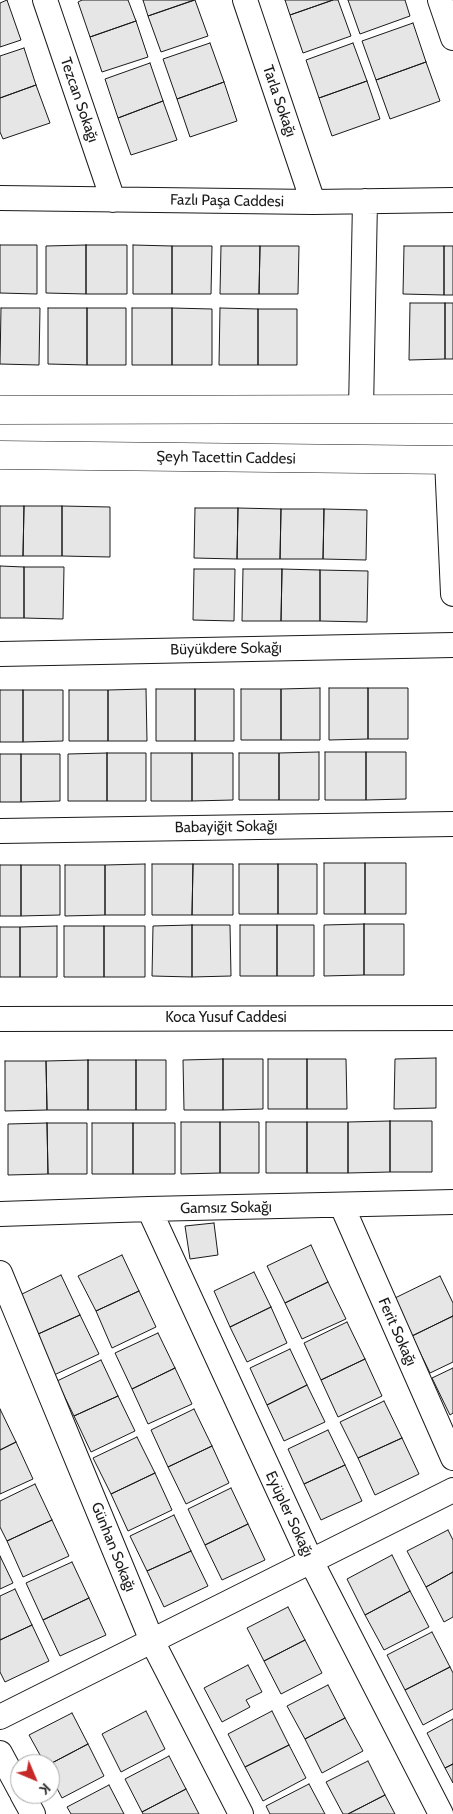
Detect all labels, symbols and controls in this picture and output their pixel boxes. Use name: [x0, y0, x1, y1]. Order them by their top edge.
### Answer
street label: Tezcan Sokağı: [56, 55, 102, 145]
street label: Tarla Sokağı: [258, 63, 300, 139]
street label: Fazlı Paşa Caddesi: [170, 191, 284, 211]
street label: Şeyh Tacettin Caddesi: [156, 448, 296, 468]
street label: Büyükdere Sokağı: [170, 639, 282, 659]
street label: Babayiğit Sokağı: [174, 817, 278, 837]
street label: Koca Yusuf Caddesi: [165, 1009, 287, 1027]
street label: Gamsız Sokağı: [180, 1198, 272, 1218]
street label: Ferit Sokağı: [374, 1295, 420, 1369]
street label: Eyüpler Sokağı: [261, 1468, 317, 1560]
street label: Günhan Sokağı: [87, 1500, 139, 1594]
north arrow: [10, 1754, 60, 1804]
text: K: [35, 1779, 54, 1798]

